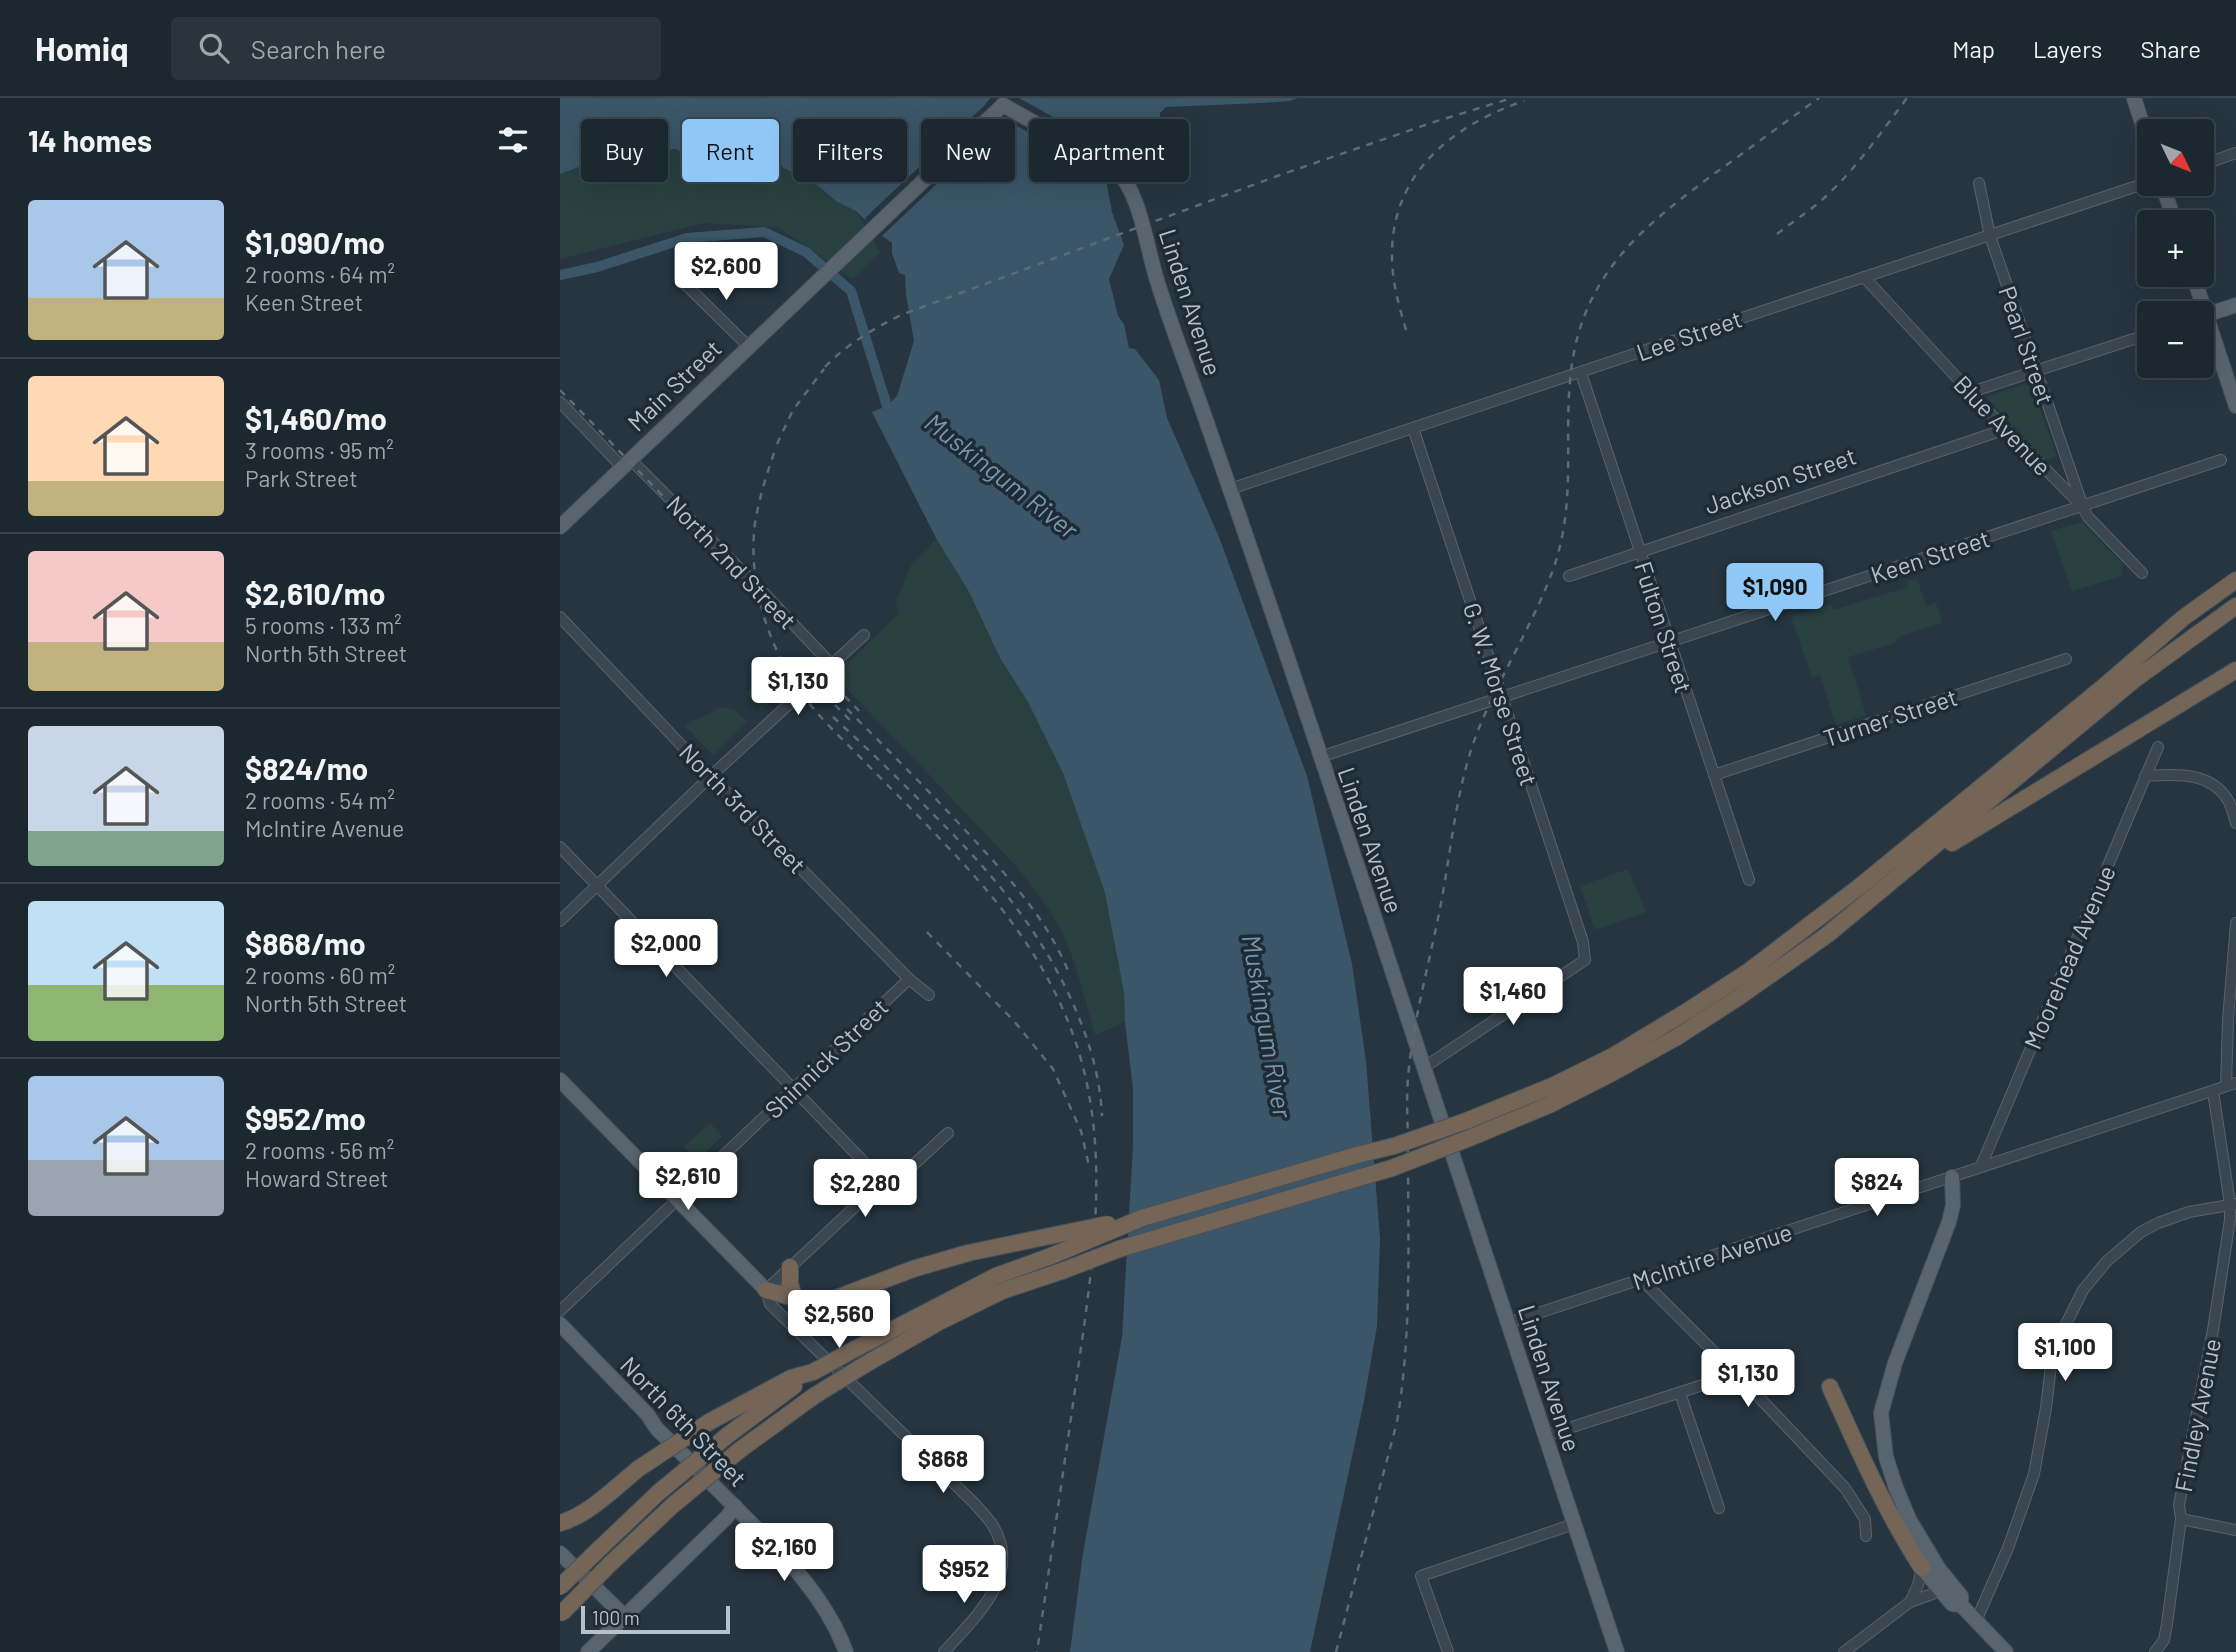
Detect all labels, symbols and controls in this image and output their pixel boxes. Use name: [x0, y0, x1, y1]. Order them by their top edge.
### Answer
search box: [171, 17, 661, 80]
text: Homiq: [35, 28, 129, 68]
icon: search: [195, 29, 233, 67]
text: Search here: [251, 33, 386, 64]
text: Map: [1952, 34, 1995, 63]
text: Layers: [2033, 34, 2102, 63]
text: Share: [2140, 34, 2201, 63]
chip: Buy: [581, 119, 668, 182]
chip: Rent: [682, 119, 779, 182]
chip: Filters: [793, 119, 907, 182]
chip: New: [921, 119, 1015, 182]
chip: Apartment: [1029, 119, 1189, 182]
north arrow: [2137, 119, 2214, 196]
map controls: [2137, 119, 2214, 378]
icon: filters: [494, 121, 532, 159]
text: 14 homes: [28, 122, 152, 158]
button: +: [2137, 210, 2214, 287]
text: $1,090/mo: [245, 224, 385, 260]
street label: Linden Avenue: [1154, 225, 1228, 379]
icon: home: [84, 228, 168, 312]
pin: $2,600: [669, 242, 783, 302]
text: $2,600: [691, 251, 761, 279]
text: 2 rooms · 64 m²: [245, 260, 395, 288]
street label: Pearl Street: [1993, 282, 2061, 408]
text: Keen Street: [245, 288, 363, 316]
button: −: [2137, 301, 2214, 378]
street label: Lee Street: [1632, 303, 1746, 367]
street label: Main Street: [621, 333, 727, 437]
street label: Blue Avenue: [1948, 369, 2058, 481]
text: $1,460/mo: [245, 400, 387, 436]
icon: home: [84, 404, 168, 488]
water label: Muskingum River: [919, 406, 1085, 545]
text: 3 rooms · 95 m²: [245, 436, 394, 464]
street label: Jackson Street: [1700, 441, 1860, 519]
text: Park Street: [245, 464, 358, 492]
street label: North 2nd Street: [661, 489, 803, 635]
street label: Keen Street: [1867, 523, 1993, 589]
street label: Fulton Street: [1629, 558, 1699, 696]
pin: $1,090: [1718, 564, 1832, 623]
text: $1,090: [1742, 572, 1808, 600]
text: $2,610/mo: [245, 575, 386, 611]
icon: home: [84, 579, 168, 663]
street label: G. W. Morse Street: [1458, 599, 1544, 789]
text: 5 rooms · 133 m²: [245, 611, 402, 639]
text: North 5th Street: [245, 639, 407, 667]
pin: $1,130: [741, 658, 855, 717]
text: $1,130: [767, 666, 829, 694]
street label: Turner Street: [1819, 682, 1961, 752]
street label: North 3rd Street: [674, 737, 812, 879]
text: $824/mo: [245, 750, 368, 786]
icon: home: [84, 754, 168, 838]
street label: Linden Avenue: [1332, 763, 1410, 917]
text: 2 rooms · 54 m²: [245, 786, 395, 814]
text: McIntire Avenue: [245, 814, 404, 842]
street label: Moorehead Avenue: [2017, 861, 2121, 1053]
pin: $2,000: [609, 920, 723, 979]
text: $868/mo: [245, 925, 366, 961]
text: $2,000: [631, 928, 701, 956]
icon: home: [84, 929, 168, 1013]
water label: Muskingum River: [1237, 932, 1300, 1121]
text: 2 rooms · 60 m²: [245, 961, 395, 989]
pin: $1,460: [1456, 968, 1570, 1027]
text: $1,460: [1480, 976, 1546, 1004]
text: North 5th Street: [245, 989, 407, 1017]
street label: Shinnick Street: [758, 992, 894, 1124]
text: $952/mo: [245, 1100, 366, 1136]
icon: home: [84, 1104, 168, 1188]
text: 2 rooms · 56 m²: [245, 1136, 394, 1164]
pin: $2,610: [631, 1152, 745, 1212]
pin: $824: [1836, 1158, 1918, 1218]
pin: $2,280: [808, 1160, 922, 1219]
text: $2,610: [655, 1161, 721, 1189]
text: Howard Street: [245, 1164, 388, 1192]
text: $824: [1851, 1167, 1903, 1195]
text: $2,280: [830, 1168, 900, 1196]
street label: McIntire Avenue: [1629, 1217, 1795, 1295]
pin: $2,560: [782, 1290, 896, 1350]
text: $2,560: [804, 1299, 874, 1327]
street label: Linden Avenue: [1513, 1301, 1587, 1455]
pin: $1,100: [2008, 1324, 2122, 1383]
text: $1,100: [2034, 1332, 2096, 1360]
street label: Findley Avenue: [2168, 1336, 2226, 1494]
street label: North 6th Street: [615, 1350, 753, 1492]
pin: $1,130: [1691, 1350, 1805, 1409]
text: $1,130: [1717, 1358, 1779, 1386]
pin: $868: [902, 1436, 984, 1495]
text: $868: [918, 1444, 968, 1472]
pin: $2,160: [727, 1524, 841, 1583]
text: $2,160: [751, 1532, 817, 1560]
pin: $952: [923, 1546, 1005, 1605]
text: $952: [939, 1554, 989, 1582]
scale bar: [581, 1603, 730, 1635]
text: 100 m: [592, 1606, 640, 1629]

